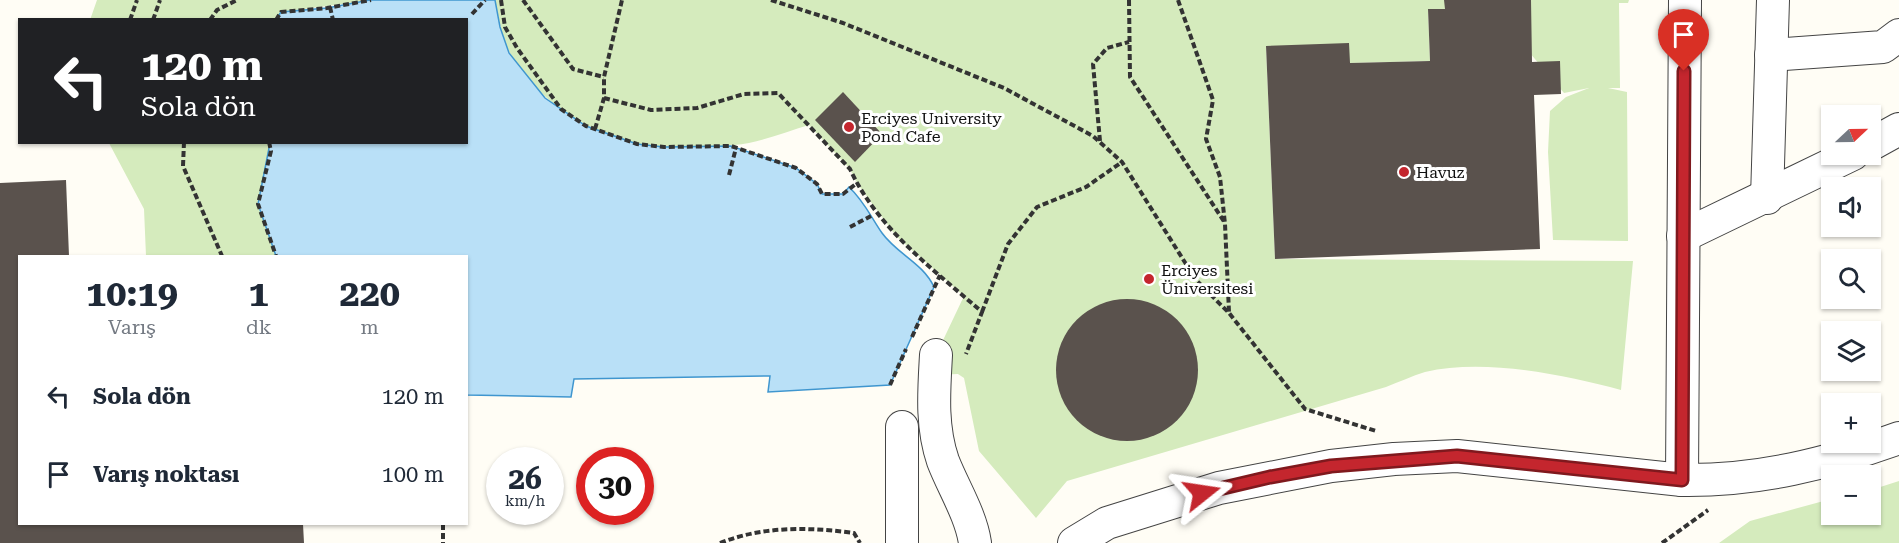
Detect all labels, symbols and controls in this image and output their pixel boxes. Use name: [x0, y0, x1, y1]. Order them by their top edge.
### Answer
pin: [1658, 9, 1709, 71]
icon: arrive: [1667, 18, 1700, 51]
text: 120 m: [141, 41, 263, 90]
icon: left: [42, 42, 120, 120]
text: Sola dön: [141, 91, 256, 123]
north arrow: [1821, 105, 1881, 165]
map controls: [1821, 105, 1881, 525]
place label: Erciyes University Pond Cafe: [861, 109, 1002, 146]
marker: Erciyes University Pond Cafe: [842, 120, 856, 134]
place label: Havuz: [1416, 163, 1465, 182]
marker: Havuz: [1397, 165, 1411, 179]
button: sound: [1821, 177, 1881, 237]
button: search: [1821, 249, 1881, 309]
place label: Erciyes Üniversitesi: [1161, 261, 1253, 298]
marker: Erciyes Üniversitesi: [1142, 272, 1156, 286]
text: 10:19: [86, 273, 178, 315]
text: 1: [249, 273, 269, 315]
text: 220: [339, 273, 400, 315]
text: Varış: [108, 315, 156, 339]
text: dk: [246, 315, 271, 339]
text: m: [361, 315, 379, 339]
button: layers: [1821, 321, 1881, 381]
icon: left: [42, 380, 75, 413]
text: Sola dön: [93, 384, 191, 409]
text: 120 m: [381, 384, 444, 409]
button: +: [1821, 393, 1881, 453]
speed limit sign: 30: [576, 447, 654, 525]
icon: arrive: [42, 458, 75, 491]
text: 26: [508, 461, 542, 496]
position arrow: [1170, 461, 1234, 525]
text: Varış noktası: [93, 462, 239, 487]
text: 100 m: [381, 462, 444, 487]
button: −: [1821, 465, 1881, 525]
text: km/h: [505, 492, 545, 510]

